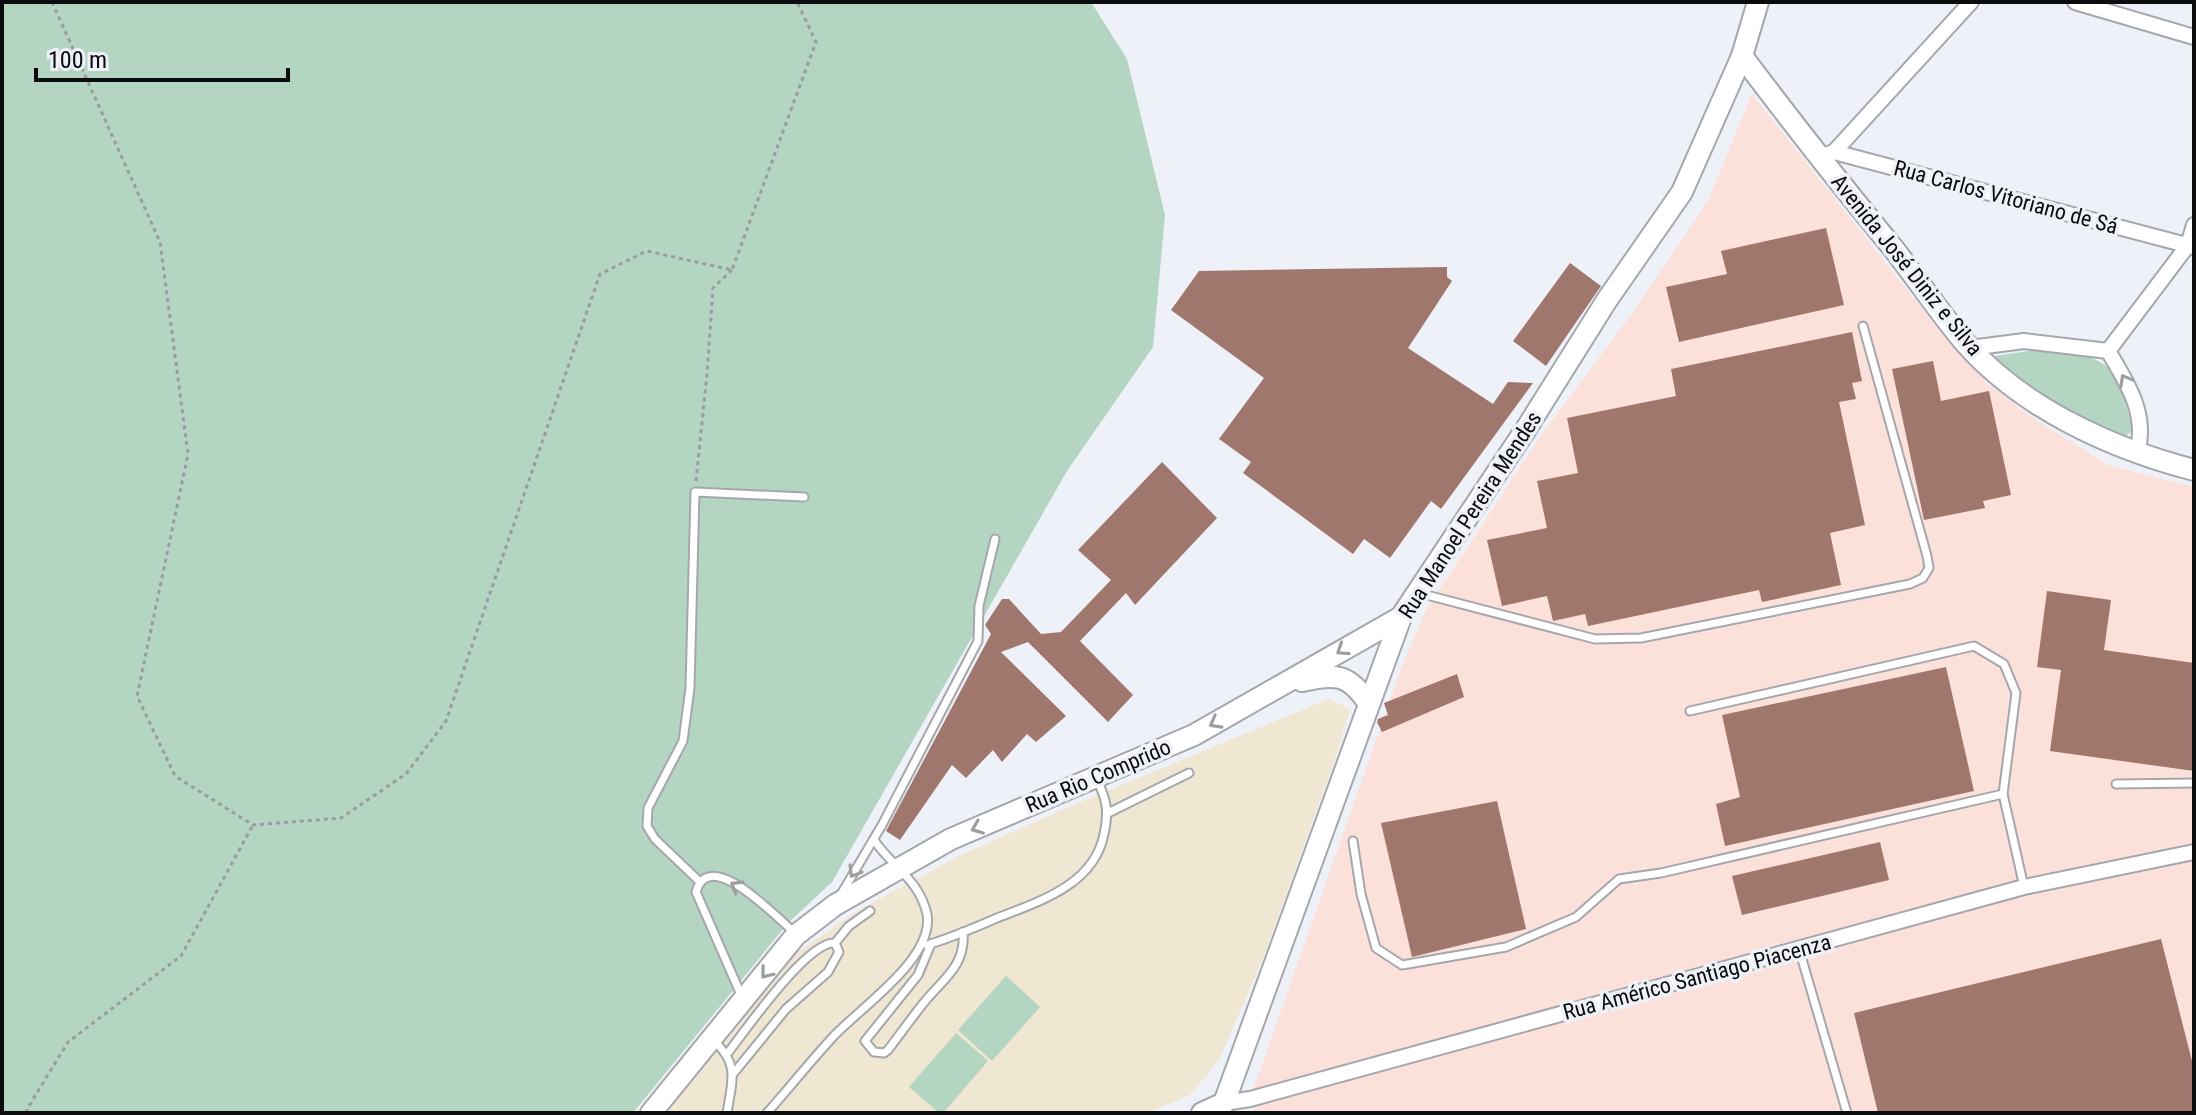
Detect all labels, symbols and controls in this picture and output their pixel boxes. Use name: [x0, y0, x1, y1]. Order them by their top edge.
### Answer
scale bar: [36, 32, 288, 82]
text: 100 m: [48, 46, 107, 74]
street label: Rua Carlos Vitoriano de Sá: [1891, 155, 2121, 239]
street label: Avenida José Diniz e Silva: [1826, 169, 1988, 361]
one-way arrow: [2119, 374, 2135, 389]
street label: Rua Manoel Pereira Mendes: [1394, 407, 1546, 623]
one-way arrow: [1336, 641, 1350, 656]
one-way arrow: [1209, 713, 1224, 729]
street label: Rua Rio Comprido: [1022, 734, 1174, 818]
one-way arrow: [971, 818, 985, 834]
one-way arrow: [849, 863, 864, 878]
one-way arrow: [730, 880, 745, 895]
street label: Rua Américo Santiago Piacenza: [1560, 929, 1834, 1025]
one-way arrow: [761, 964, 775, 979]

